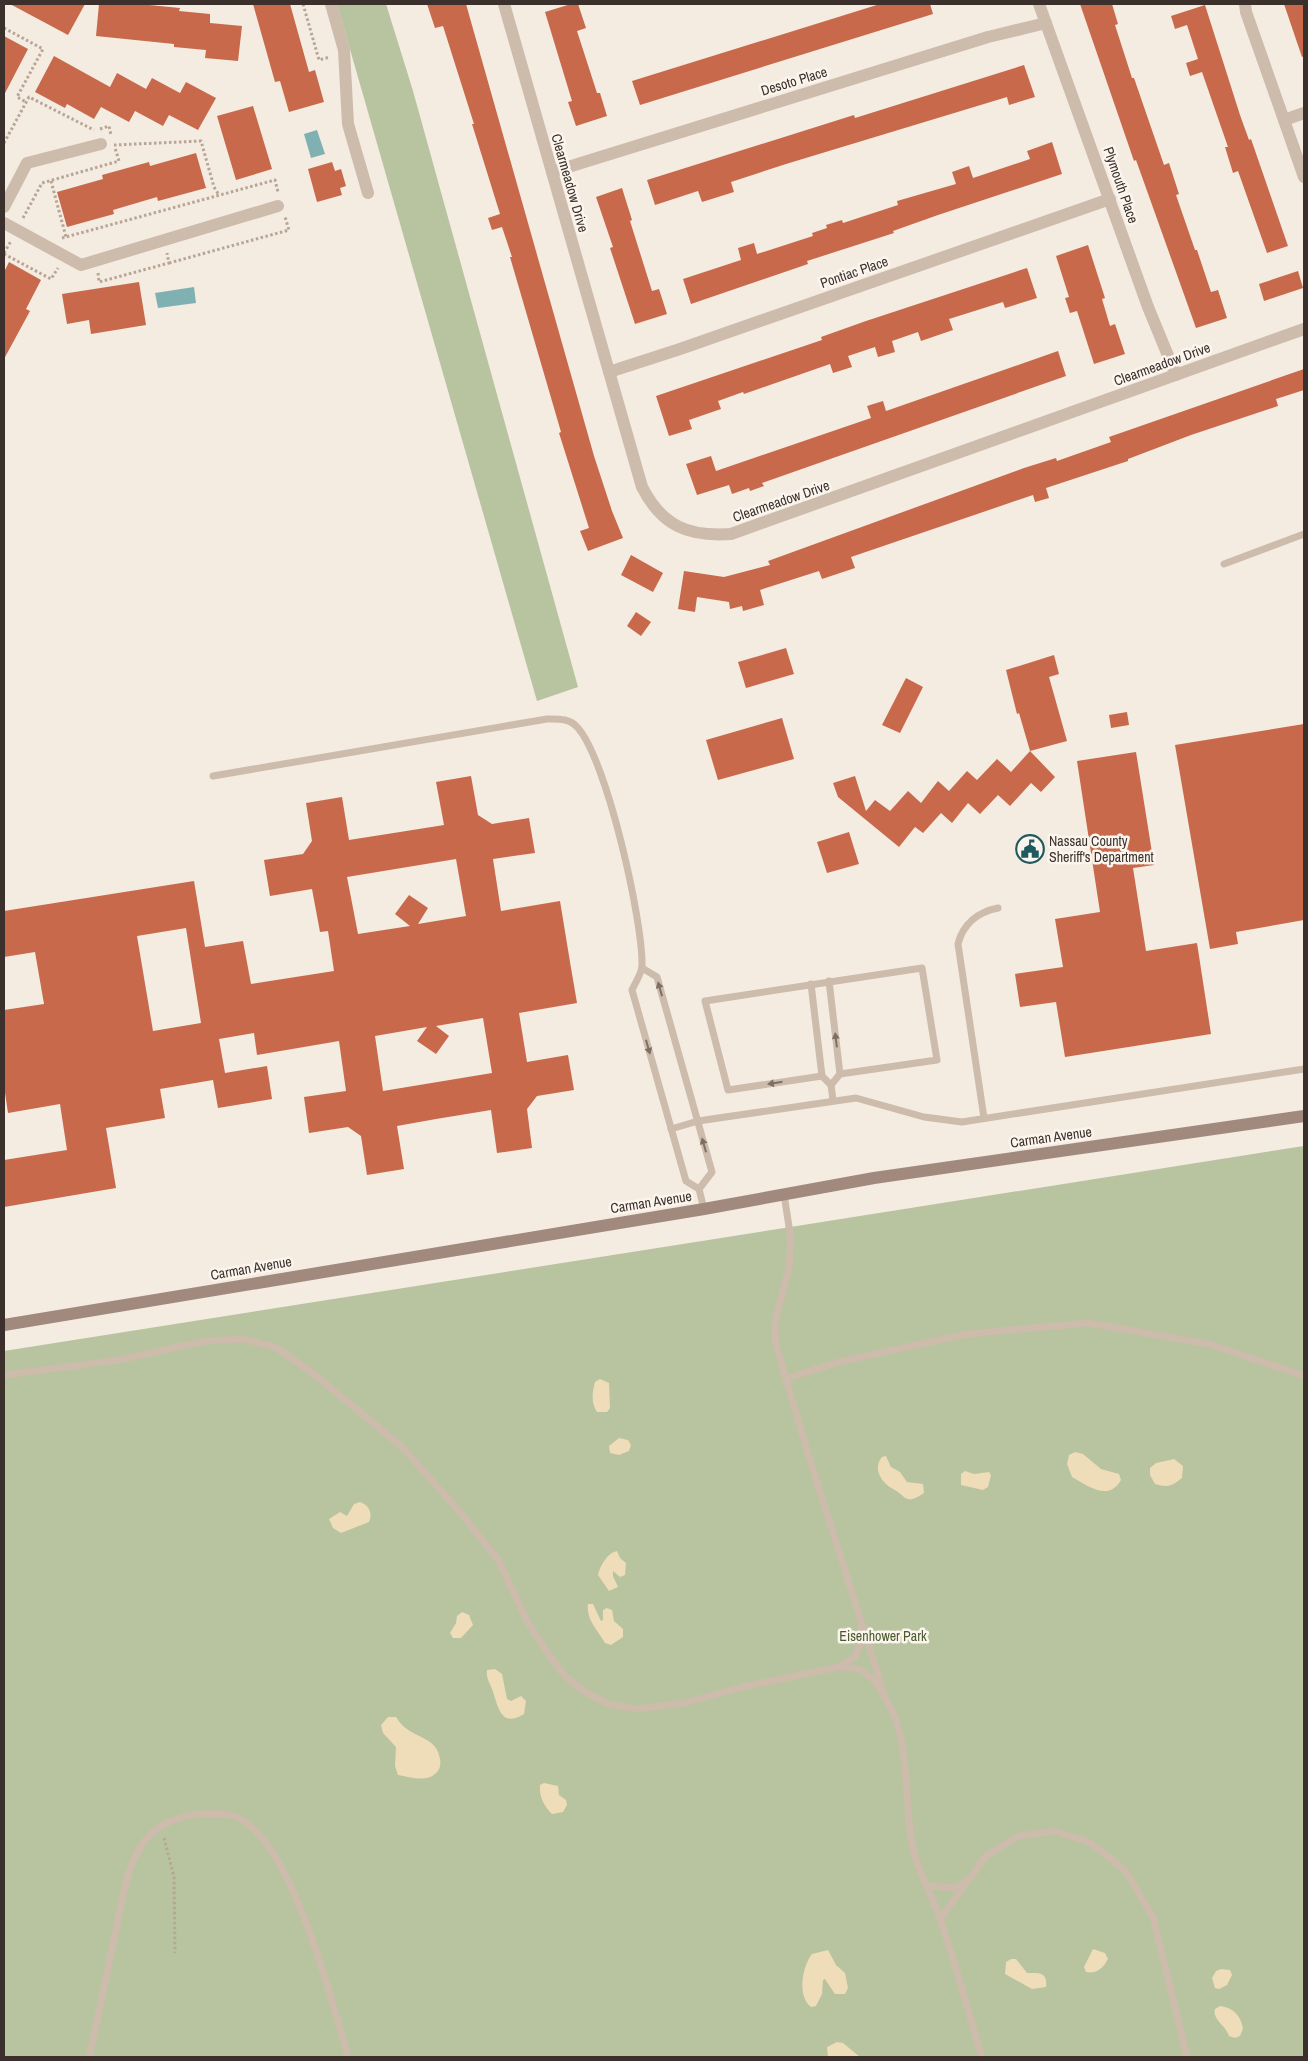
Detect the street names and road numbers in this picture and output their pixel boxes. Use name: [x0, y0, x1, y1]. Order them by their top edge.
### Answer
street label: Desoto Place: [759, 62, 829, 100]
street label: Clearmeadow Drive: [547, 132, 593, 234]
street label: Plymouth Place: [1100, 144, 1142, 226]
street label: Pontiac Place: [818, 252, 890, 292]
street label: Clearmeadow Drive: [1111, 338, 1213, 390]
street label: Clearmeadow Drive: [730, 476, 832, 526]
street label: Carman Avenue: [1009, 1122, 1093, 1152]
street label: Carman Avenue: [609, 1187, 693, 1217]
street label: Carman Avenue: [209, 1252, 293, 1284]

